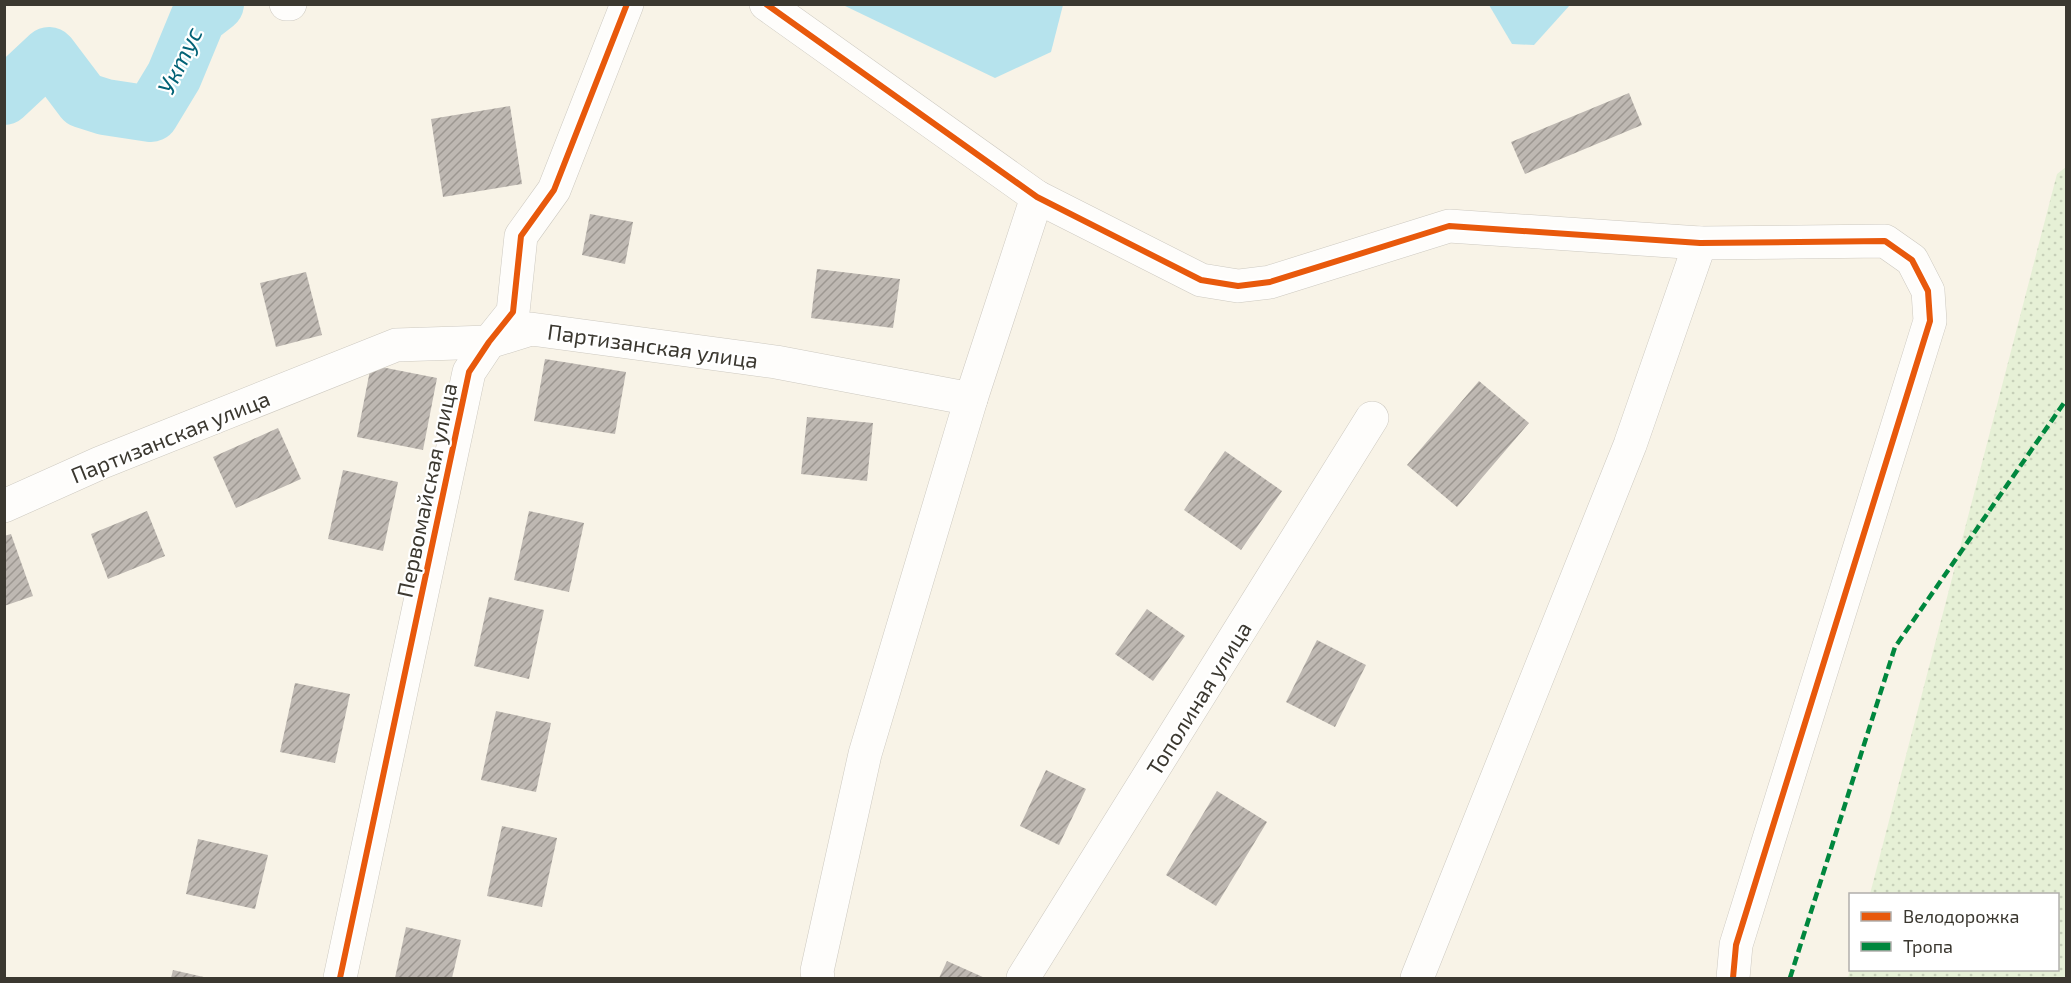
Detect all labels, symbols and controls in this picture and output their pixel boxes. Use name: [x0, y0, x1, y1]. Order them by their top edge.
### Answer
water label: Уктус: [150, 21, 208, 98]
street label: Партизанская улица: [546, 317, 760, 374]
street label: Первомайская улица: [391, 380, 462, 600]
street label: Партизанская улица: [67, 384, 274, 489]
street label: Тополиная улица: [1140, 616, 1257, 780]
legend: [1849, 893, 2059, 971]
text: Велодорожка: [1903, 905, 2019, 927]
text: Тропа: [1903, 935, 1953, 957]

